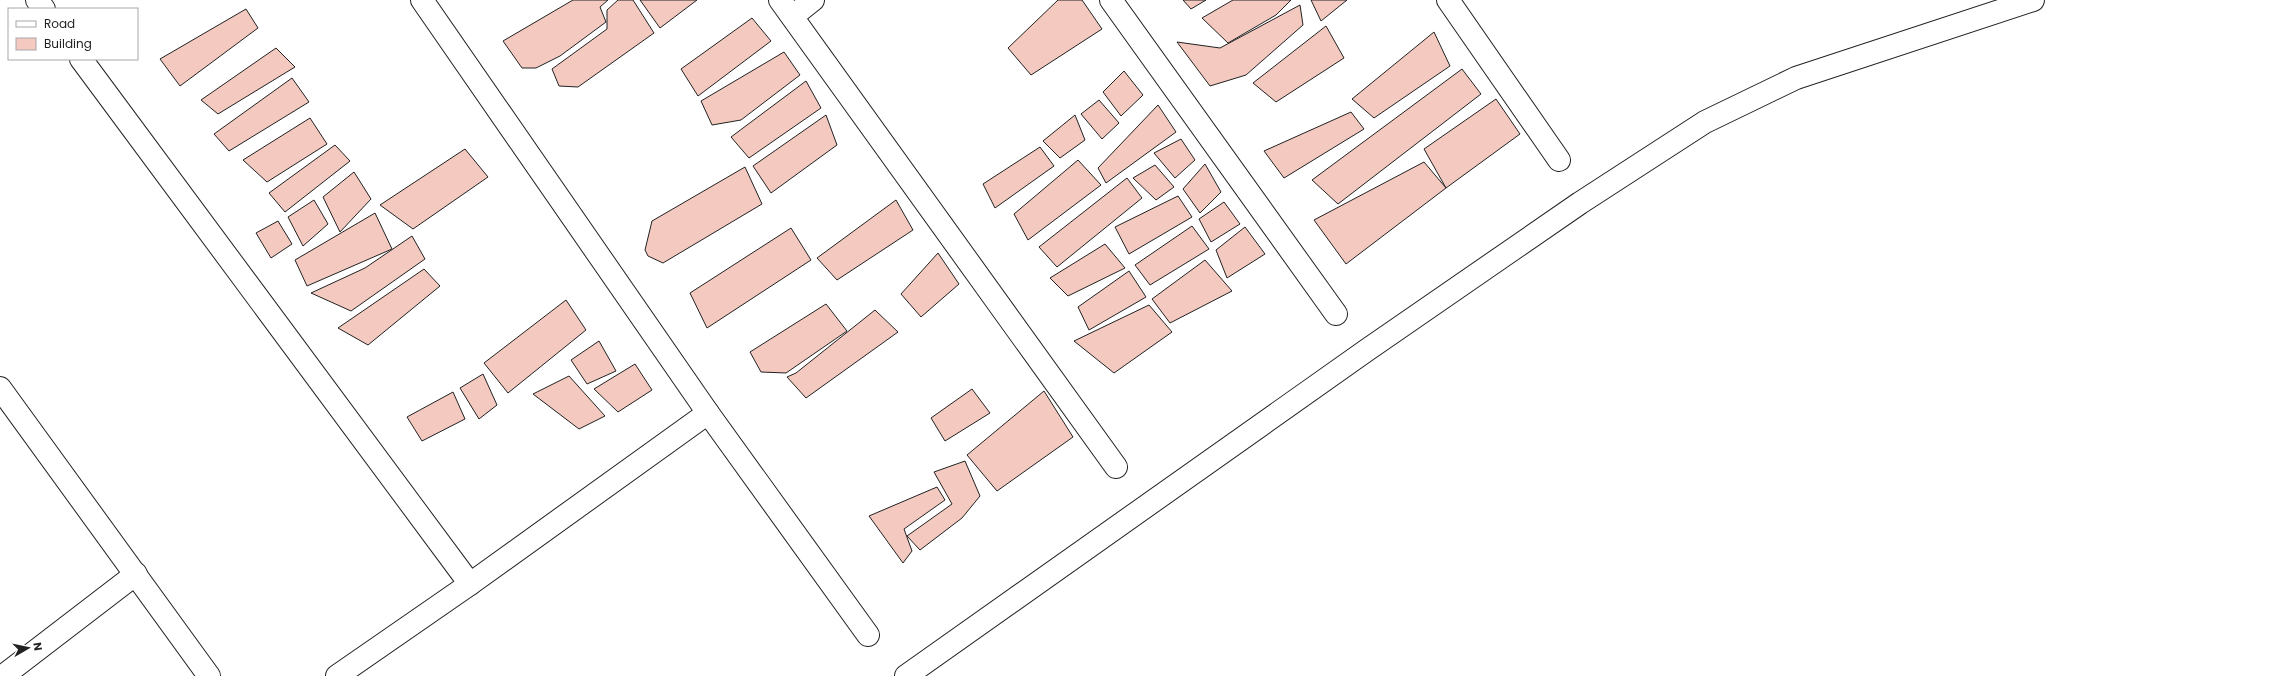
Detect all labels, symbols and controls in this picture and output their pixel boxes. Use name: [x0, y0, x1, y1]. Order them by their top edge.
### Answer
legend: [8, 8, 138, 60]
text: Road: [44, 15, 75, 32]
text: Building: [44, 35, 92, 52]
north arrow: [8, 628, 48, 668]
text: N: [29, 641, 46, 652]

